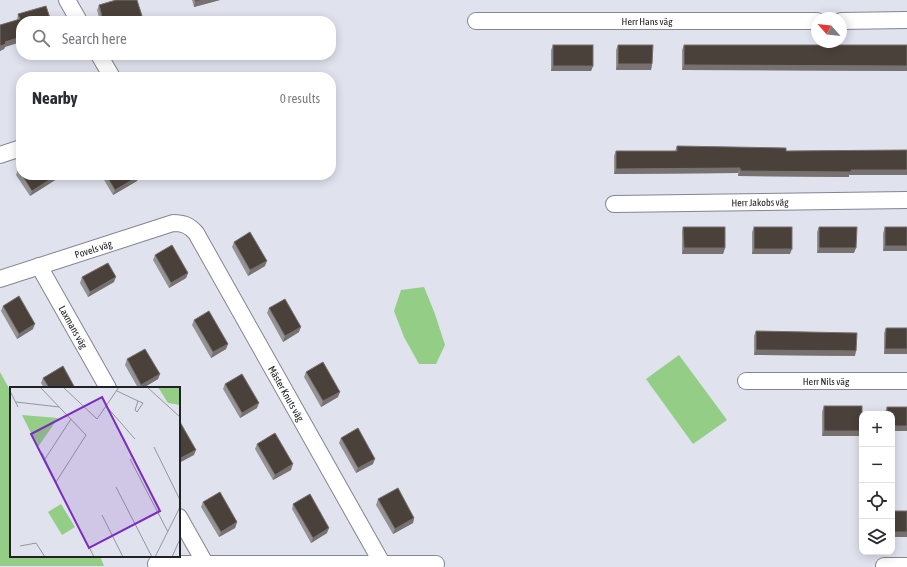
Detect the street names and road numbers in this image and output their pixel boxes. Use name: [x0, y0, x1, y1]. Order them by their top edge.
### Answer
street label: Herr Hans väg: [622, 16, 673, 27]
street label: Herr Jakobs väg: [731, 196, 789, 208]
street label: Povels väg: [73, 237, 114, 260]
street label: Laxmans väg: [57, 304, 90, 351]
street label: Mäster Knuts väg: [266, 364, 307, 424]
street label: Herr Nils väg: [803, 376, 850, 387]

